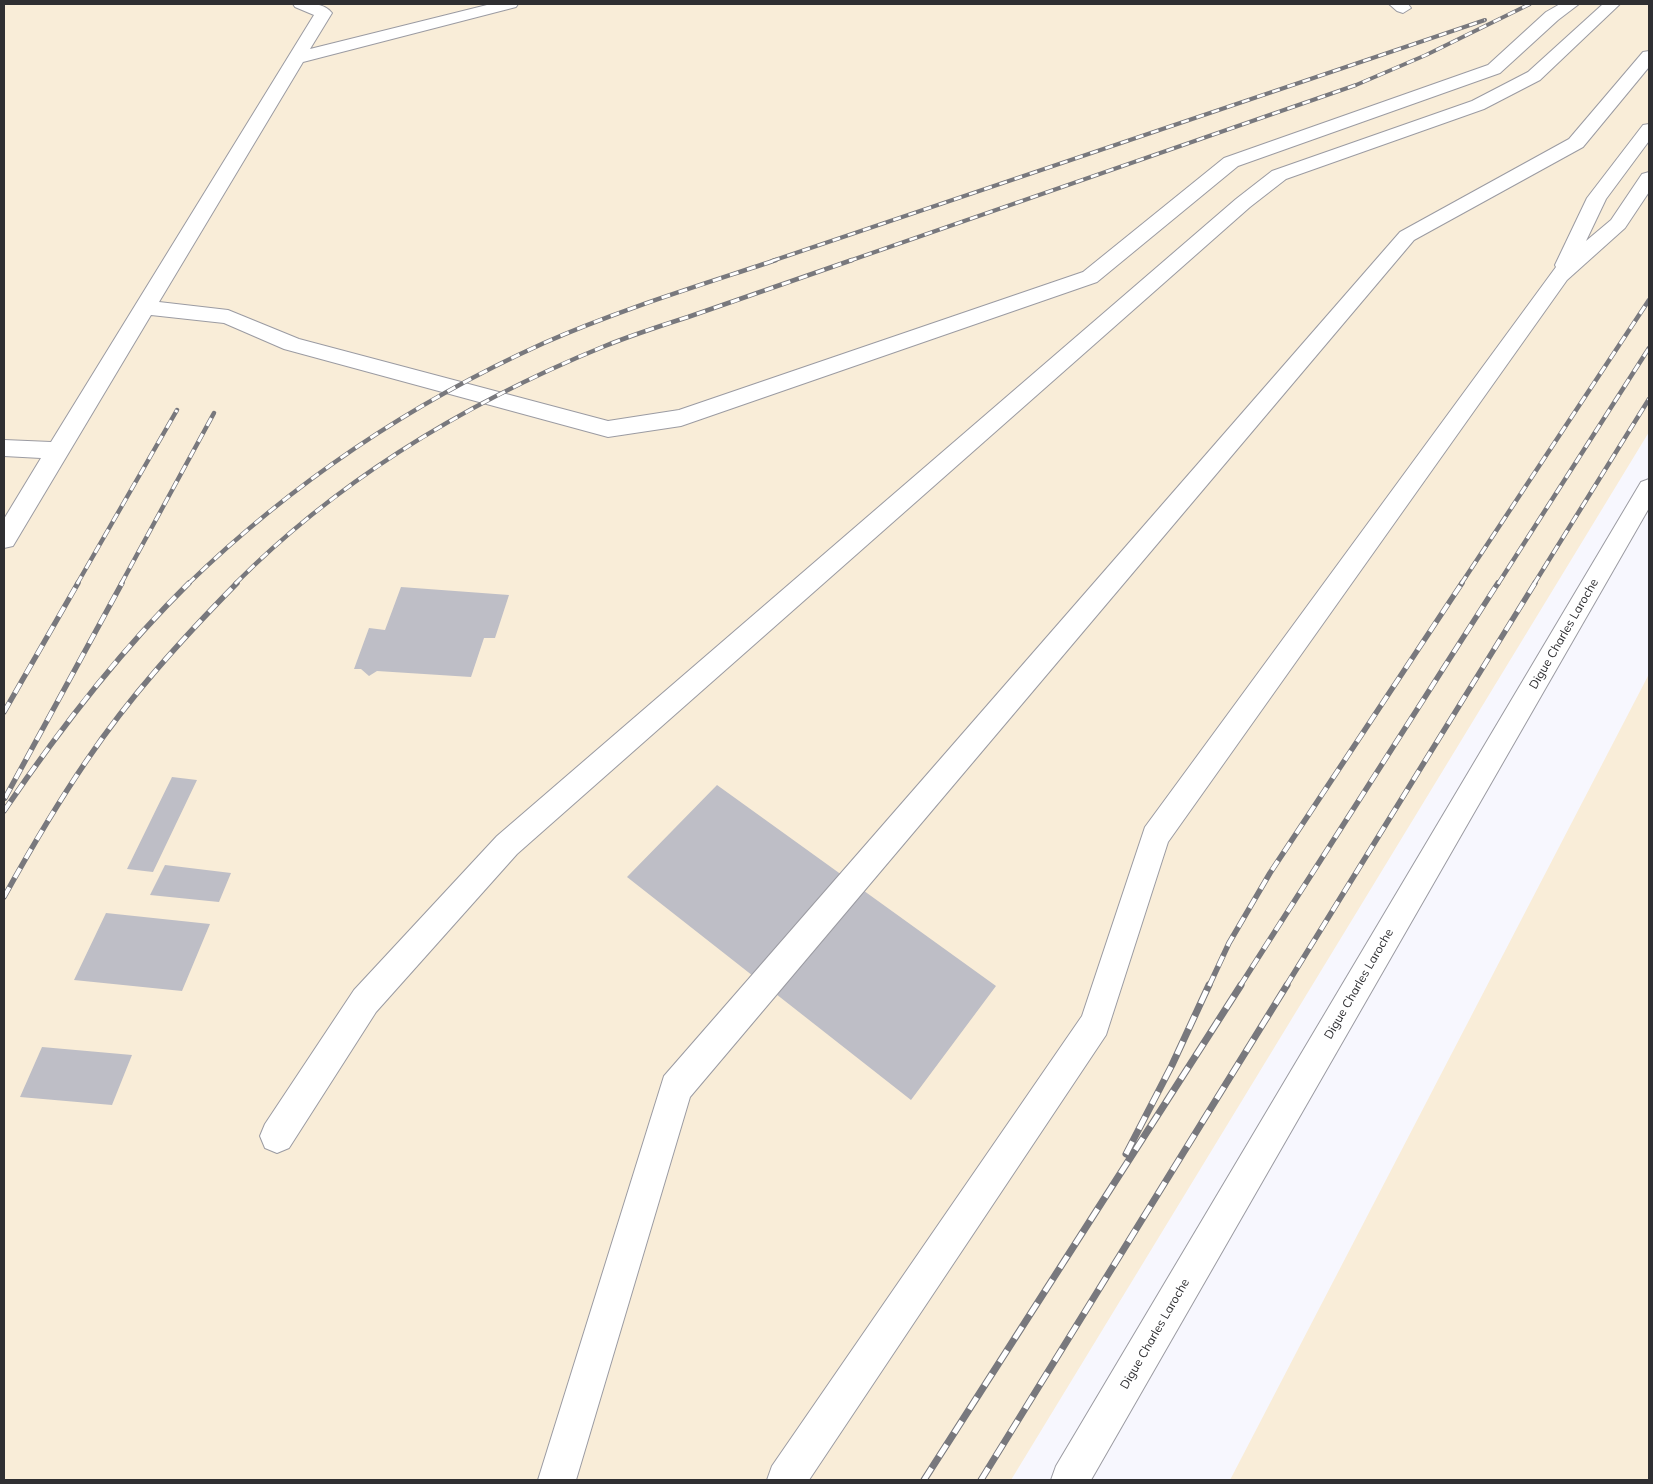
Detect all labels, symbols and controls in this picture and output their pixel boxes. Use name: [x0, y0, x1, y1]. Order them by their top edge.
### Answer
street label: Digue Charles Laroche: [1526, 576, 1602, 692]
street label: Digue Charles Laroche: [1321, 926, 1397, 1042]
street label: Digue Charles Laroche: [1117, 1276, 1193, 1392]

